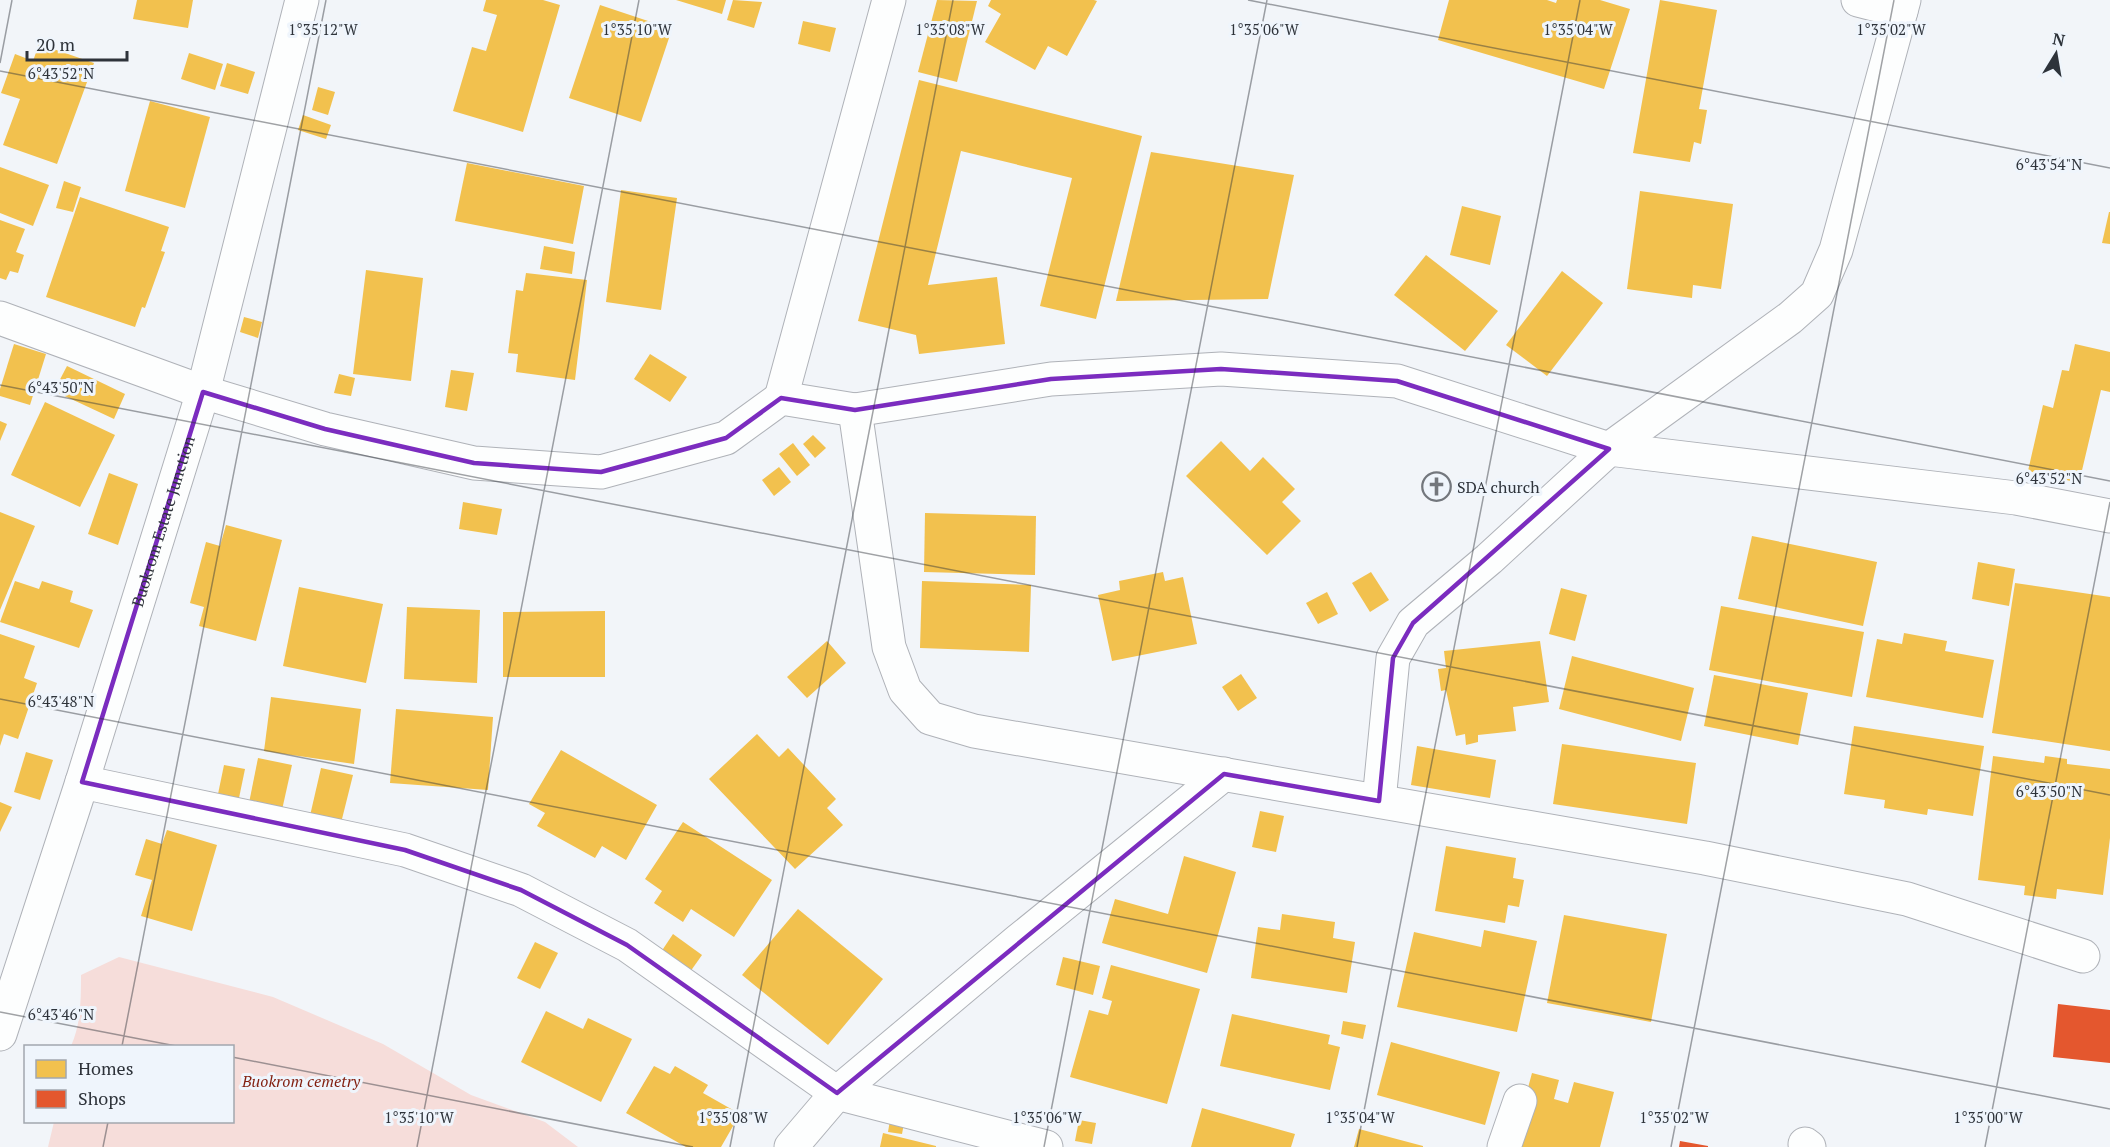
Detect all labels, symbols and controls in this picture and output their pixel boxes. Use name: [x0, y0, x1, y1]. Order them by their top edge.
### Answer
text: 1°35'12"W: [288, 19, 359, 39]
text: 1°35'10"W: [602, 19, 673, 39]
text: 1°35'08"W: [915, 19, 986, 39]
text: 1°35'06"W: [1229, 19, 1300, 39]
text: 1°35'04"W: [1543, 19, 1614, 39]
text: 1°35'02"W: [1856, 19, 1927, 39]
scale bar: [27, 24, 128, 62]
north arrow: [2026, 24, 2086, 84]
text: N: [2051, 27, 2067, 51]
text: 20 m: [36, 32, 76, 56]
text: 6°43'52"N: [28, 63, 94, 83]
text: 6°43'54"N: [2016, 154, 2082, 174]
text: 6°43'50"N: [28, 377, 94, 397]
street label: Buokrom Estate Junction: [126, 433, 200, 609]
text: 6°43'52"N: [2016, 468, 2082, 488]
church icon: SDA church: [1420, 471, 1452, 503]
place label: SDA church: [1457, 476, 1540, 498]
text: 6°43'48"N: [28, 691, 94, 711]
text: 6°43'50"N: [2016, 781, 2082, 801]
text: 6°43'46"N: [28, 1004, 94, 1024]
legend: [24, 1045, 234, 1123]
text: Homes: [78, 1056, 133, 1080]
park label: Buokrom cemetry: [241, 1070, 361, 1092]
text: Shops: [78, 1086, 126, 1110]
text: 1°35'10"W: [384, 1107, 455, 1127]
text: 1°35'08"W: [698, 1107, 769, 1127]
text: 1°35'06"W: [1012, 1107, 1083, 1127]
text: 1°35'04"W: [1325, 1107, 1396, 1127]
text: 1°35'02"W: [1639, 1107, 1710, 1127]
text: 1°35'00"W: [1953, 1107, 2024, 1127]

